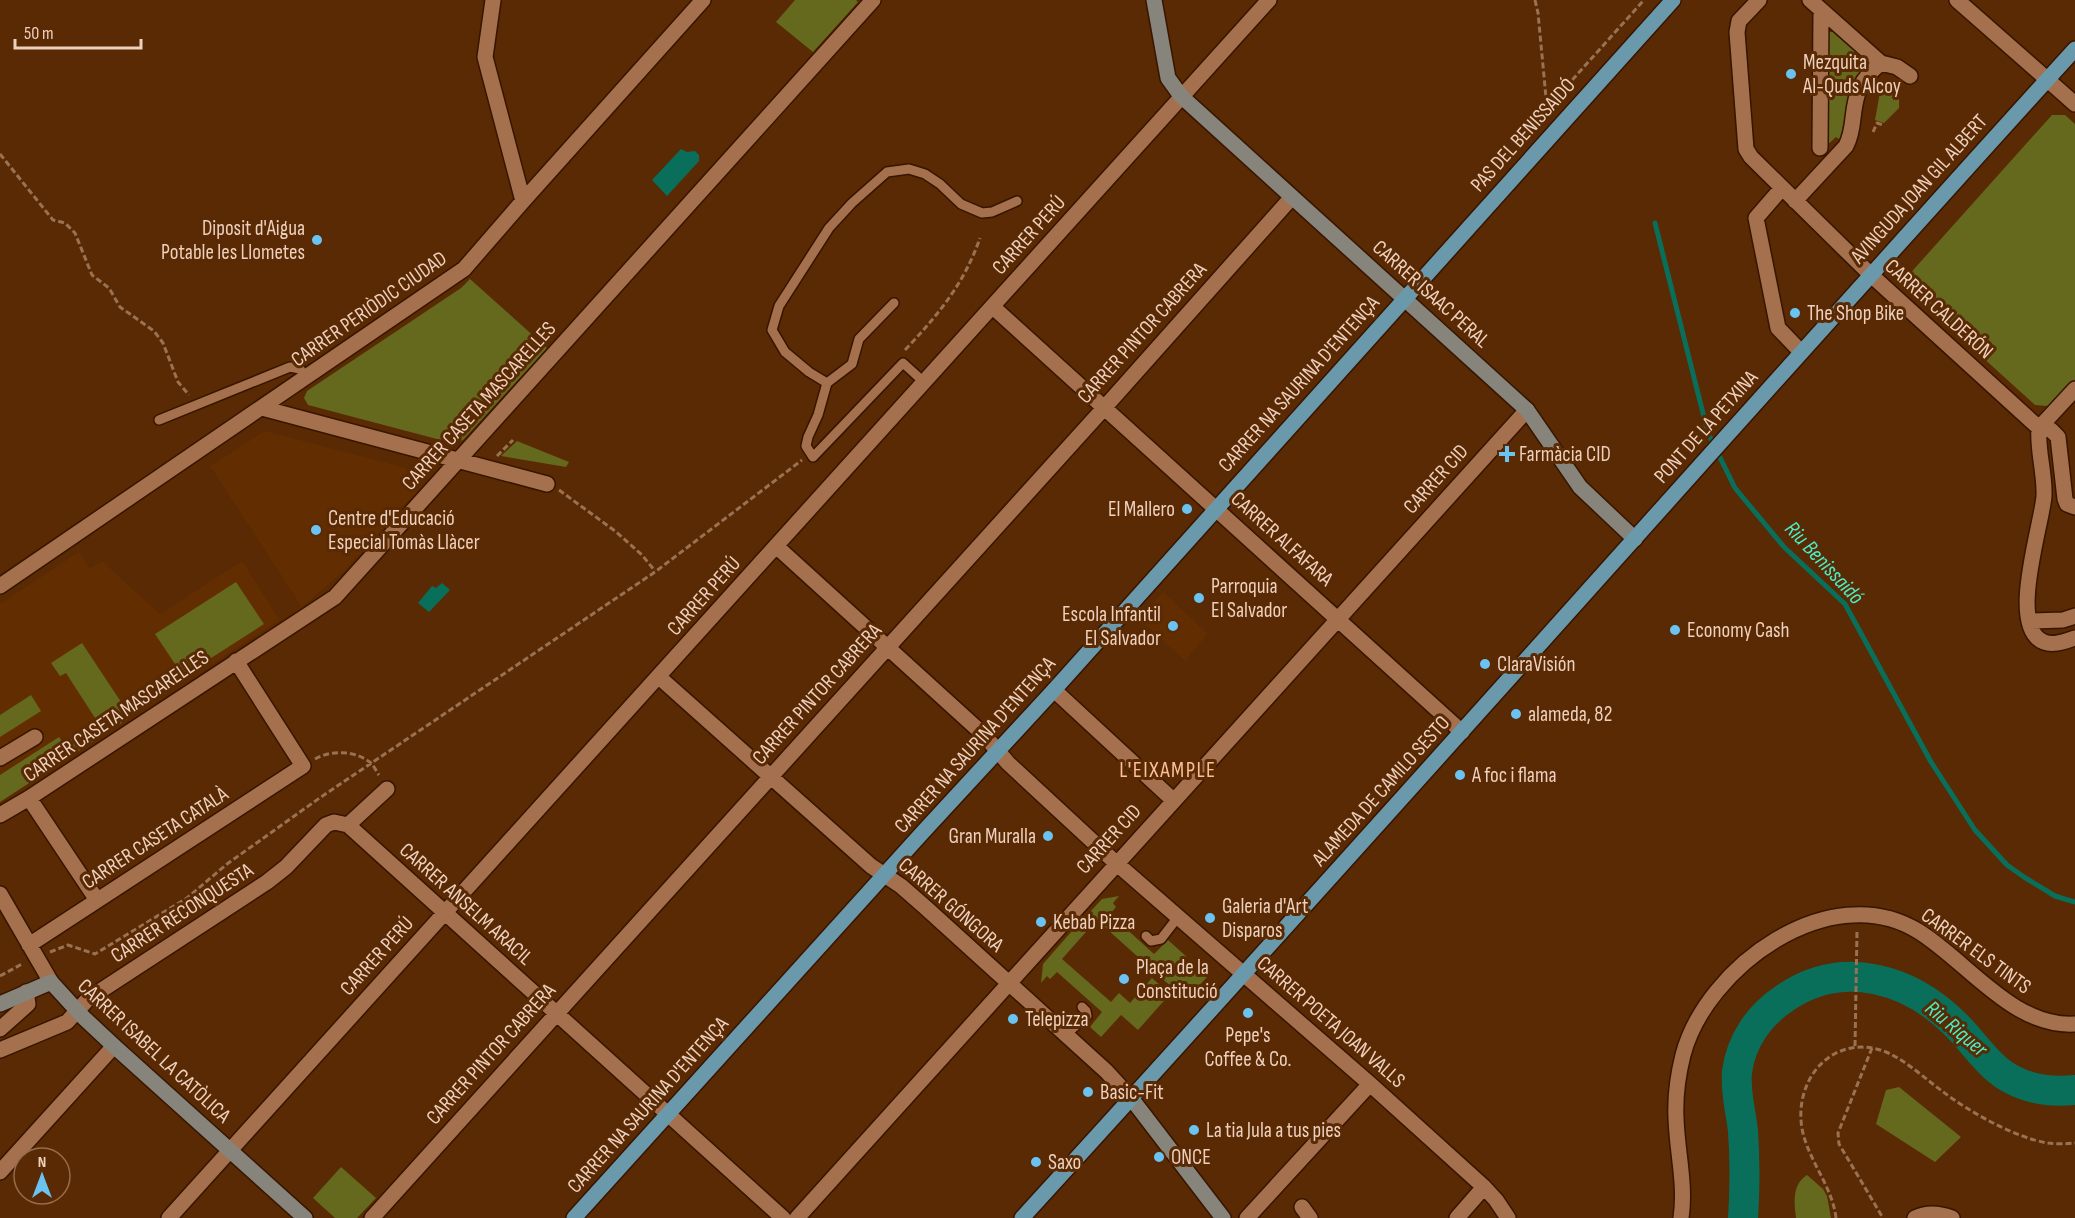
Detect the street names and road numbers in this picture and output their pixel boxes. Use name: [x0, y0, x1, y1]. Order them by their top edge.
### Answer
street label: PAS DEL BENISSAIDÓ: [1465, 73, 1581, 197]
street label: AVINGUDA JOAN GIL ALBERT: [1845, 109, 1993, 270]
street label: CARRER PERÚ: [987, 190, 1071, 280]
street label: CARRER ISAAC PERAL: [1367, 235, 1495, 353]
street label: CARRER PERIÒDIC CIUDAD: [286, 246, 452, 372]
street label: CARRER CALDERÓN: [1880, 254, 1998, 364]
street label: CARRER PINTOR CABRERA: [1072, 257, 1213, 409]
street label: CARRER NA SAURINA D'ENTENÇA: [1213, 290, 1385, 477]
street label: CARRER CASETA MASCARELLES: [397, 317, 561, 495]
street label: PONT DE LA PETXINA: [1649, 365, 1764, 489]
street label: CARRER CID: [1398, 439, 1474, 519]
street label: CARRER ALFAFARA: [1226, 486, 1339, 592]
street label: CARRER PERÚ: [662, 551, 746, 641]
street label: CARRER PINTOR CABRERA: [747, 618, 888, 770]
street label: CARRER CASETA MASCARELLES: [19, 645, 213, 787]
street label: CARRER NA SAURINA D'ENTENÇA: [889, 651, 1061, 838]
street label: ALAMEDA DE CAMILO SESTO: [1306, 711, 1455, 872]
street label: CARRER CASETA CATALÀ: [77, 781, 234, 895]
street label: CARRER CID: [1071, 799, 1147, 879]
street label: CARRER ANSELM ARACIL: [394, 838, 538, 971]
street label: CARRER GÓNGORA: [893, 853, 1009, 958]
street label: CARRER RECONQUESTA: [106, 857, 259, 968]
street label: CARRER ELS TINTS: [1916, 903, 2036, 999]
street label: CARRER PERÚ: [335, 911, 419, 1001]
street label: CARRER POETA JOAN VALLS: [1252, 951, 1410, 1093]
street label: CARRER ISABEL LA CATÒLICA: [72, 974, 236, 1129]
street label: CARRER PINTOR CABRERA: [421, 978, 562, 1130]
street label: CARRER NA SAURINA D'ENTENÇA: [562, 1011, 734, 1198]

